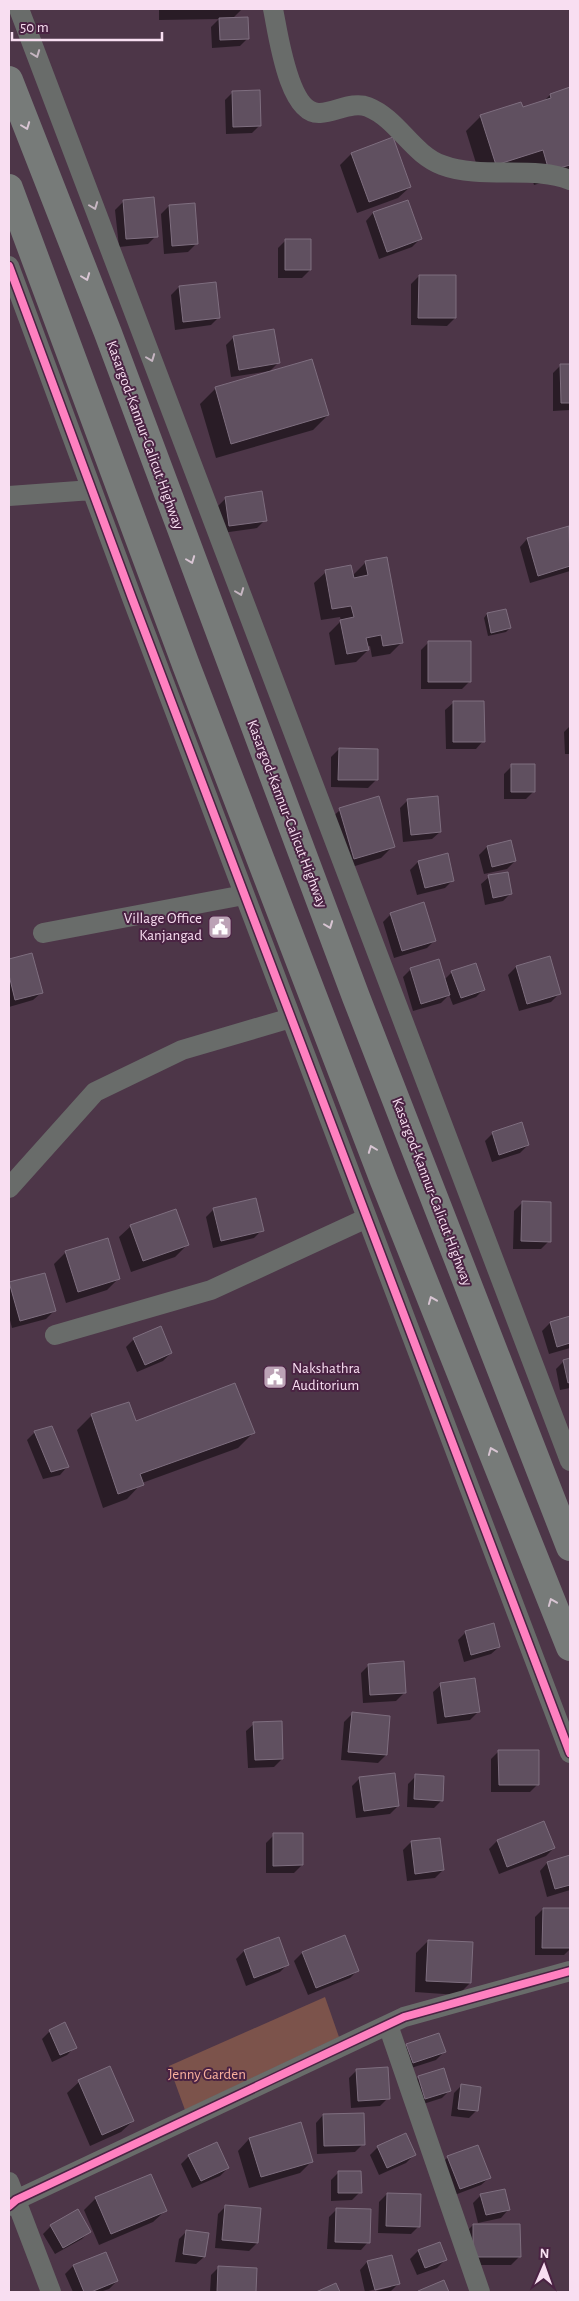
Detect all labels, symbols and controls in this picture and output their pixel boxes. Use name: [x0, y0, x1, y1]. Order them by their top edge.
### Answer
scale bar: [12, 10, 162, 42]
text: 50 m: [20, 20, 49, 35]
one-way arrow: [30, 50, 40, 58]
one-way arrow: [20, 121, 30, 130]
one-way arrow: [87, 201, 98, 210]
one-way arrow: [79, 272, 90, 281]
street label: Kasargod-Kannur-Calicut Highway: [104, 339, 186, 532]
one-way arrow: [145, 353, 155, 362]
one-way arrow: [186, 556, 196, 564]
one-way arrow: [234, 587, 244, 596]
street label: Kasargod-Kannur-Calicut Highway: [244, 718, 330, 911]
place label: Village Office Kanjangad: [124, 911, 202, 943]
public building icon: Village Office Kanjangad: [207, 914, 233, 940]
one-way arrow: [323, 920, 333, 929]
street label: Kasargod-Kannur-Calicut Highway: [389, 1096, 475, 1289]
one-way arrow: [368, 1145, 378, 1154]
one-way arrow: [428, 1296, 438, 1305]
place label: Nakshathra Auditorium: [292, 1361, 360, 1393]
public building icon: Nakshathra Auditorium: [262, 1364, 288, 1390]
one-way arrow: [488, 1447, 498, 1456]
one-way arrow: [548, 1598, 558, 1607]
park label: Jenny Garden: [168, 2067, 246, 2082]
north arrow: [519, 2241, 569, 2291]
text: N: [539, 2247, 550, 2261]

